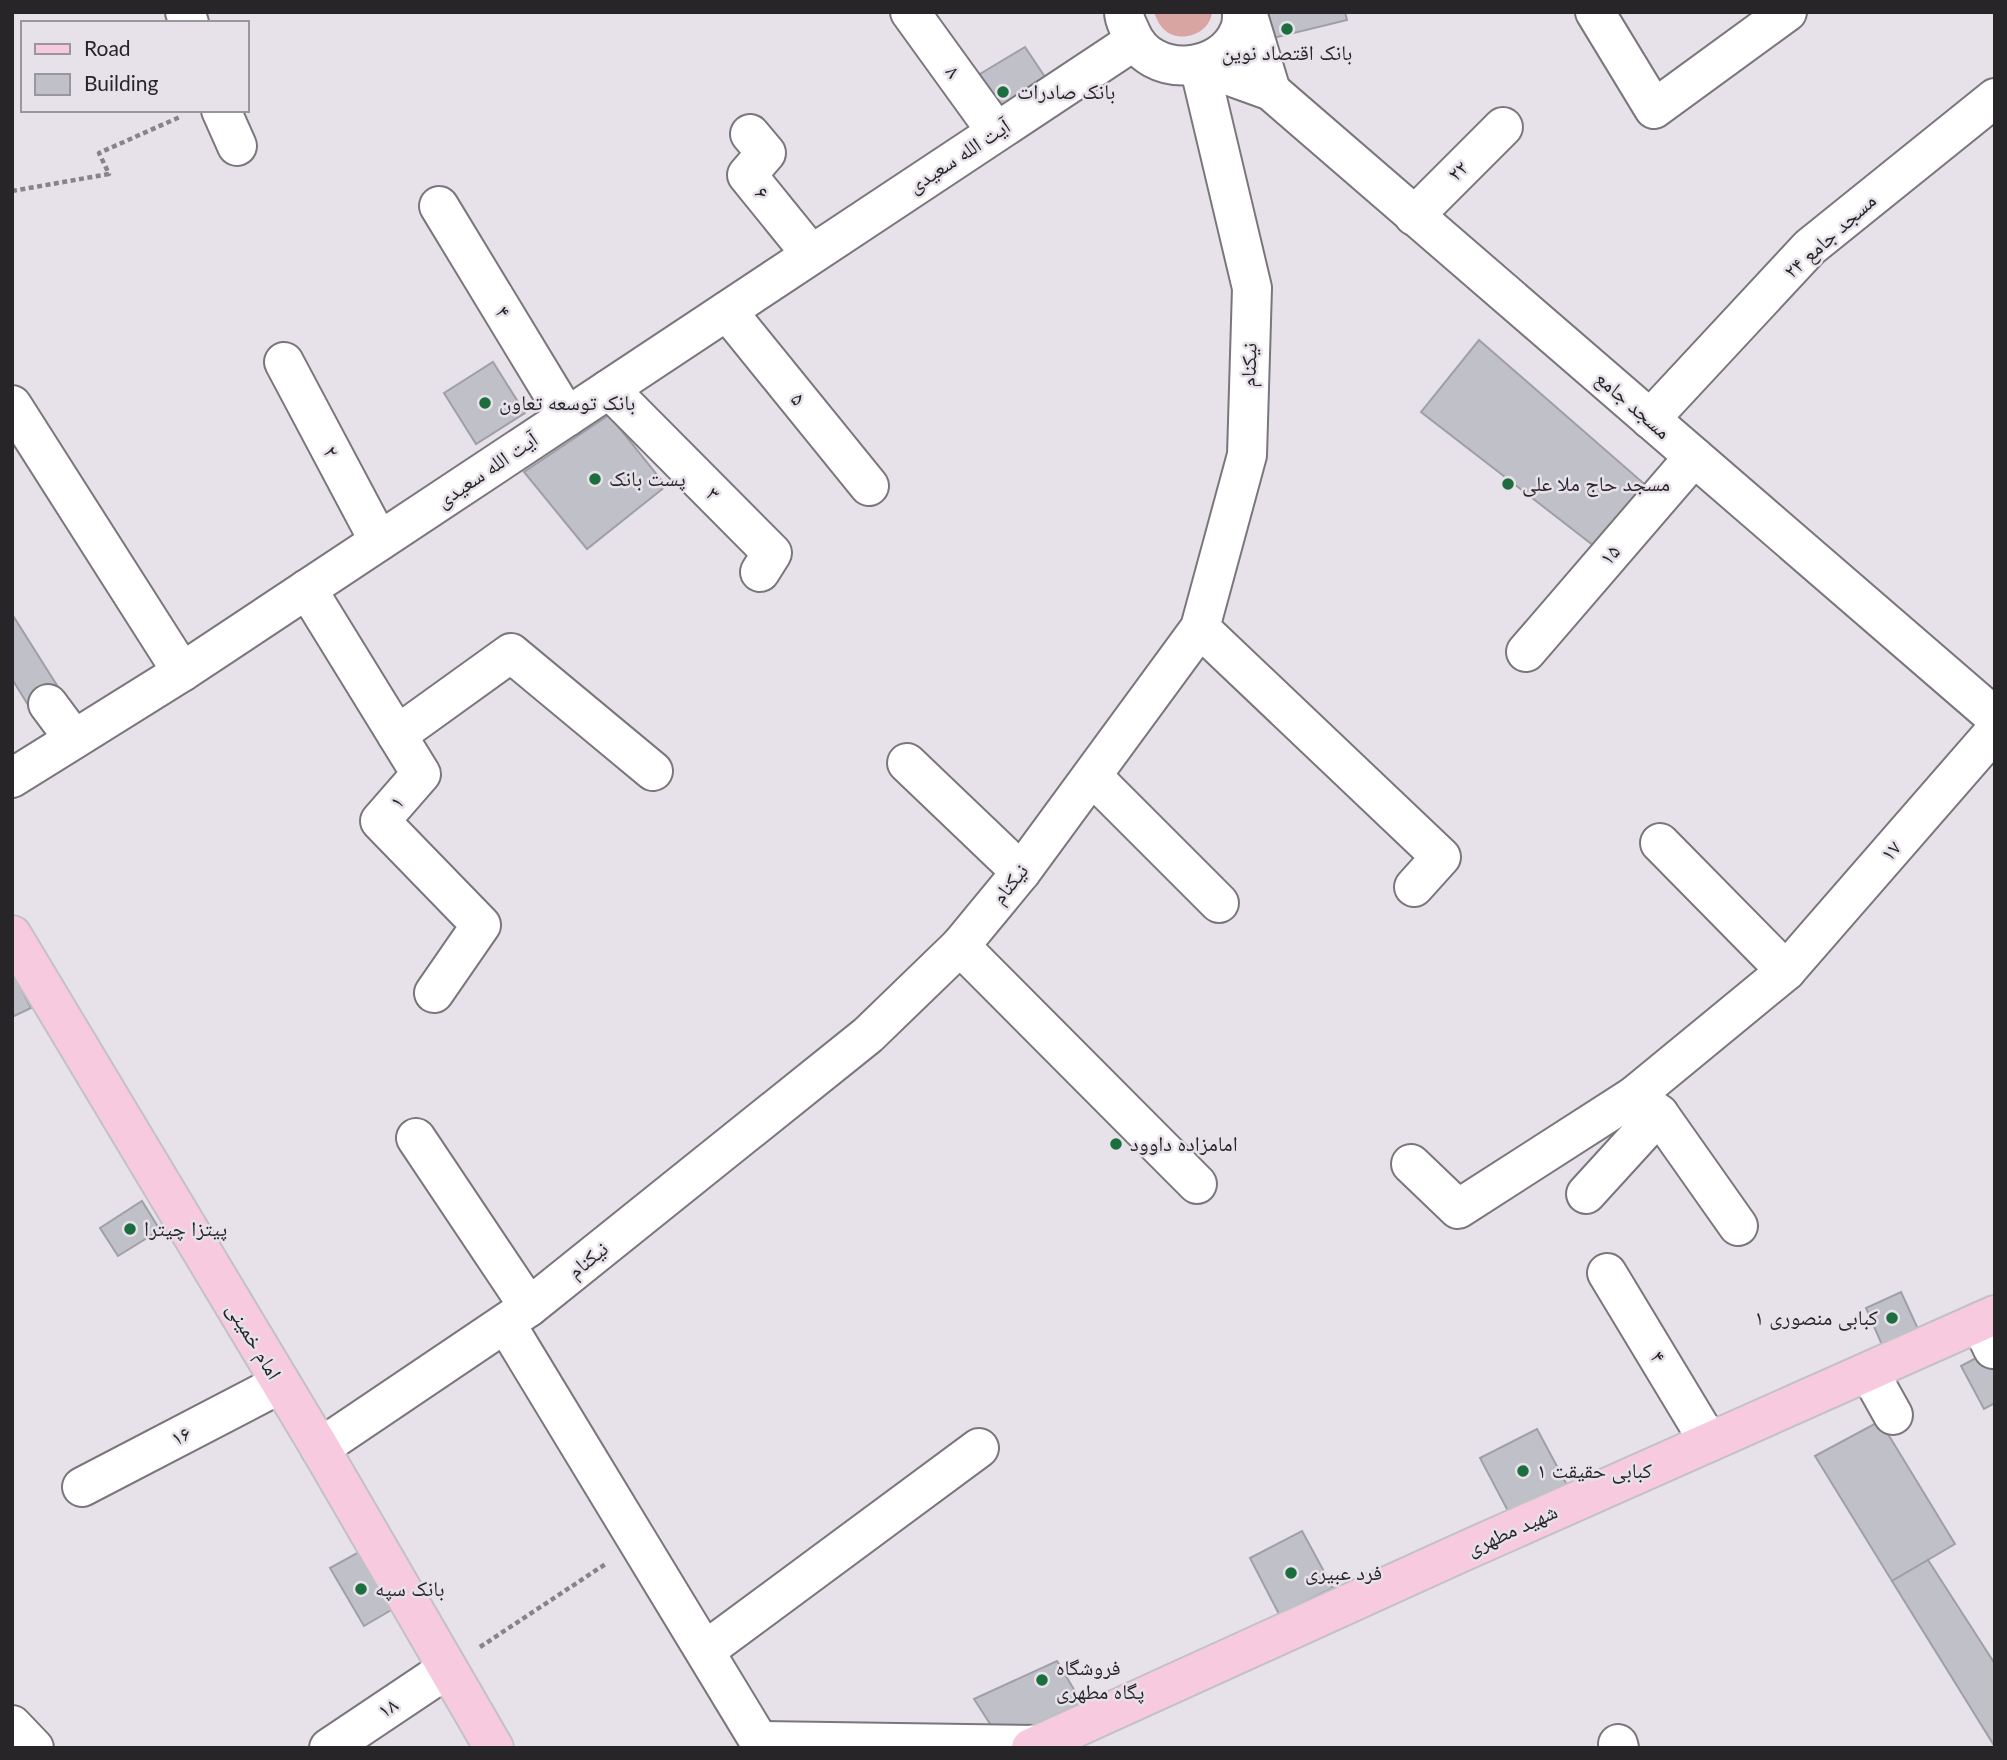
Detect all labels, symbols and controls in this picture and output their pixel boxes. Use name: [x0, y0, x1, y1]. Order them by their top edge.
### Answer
legend: [21, 21, 248, 112]
marker: بانک اقتصاد نوین: [1279, 21, 1295, 37]
text: Road: [84, 35, 131, 60]
place label: بانک اقتصاد نوین: [1222, 39, 1352, 66]
street label: ۸: [941, 60, 967, 82]
text: Building: [84, 70, 159, 95]
place label: بانک صادرات: [1017, 78, 1115, 104]
marker: بانک صادرات: [995, 84, 1011, 100]
street label: آیت الله سعیدی: [902, 112, 1015, 198]
street label: ۲۲: [1441, 154, 1472, 185]
street label: ۶: [750, 181, 776, 204]
street label: ۲۴ مسجد جامع: [1778, 187, 1882, 284]
street label: ۴: [491, 301, 517, 322]
street label: نیکنام: [1234, 342, 1264, 388]
street label: مسجد جامع: [1590, 365, 1677, 445]
street label: ۵: [786, 387, 812, 410]
place label: بانک توسعه تعاون: [499, 389, 635, 415]
marker: بانک توسعه تعاون: [477, 395, 493, 411]
street label: آیت الله سعیدی: [431, 425, 543, 513]
street label: ۲: [319, 441, 346, 461]
place label: پست بانک: [609, 465, 686, 491]
place label: مسجد حاج ملا علی: [1522, 470, 1670, 497]
marker: پست بانک: [587, 471, 603, 487]
marker: مسجد حاج ملا علی: [1500, 476, 1516, 492]
street label: ۳: [702, 481, 726, 505]
street label: ۱۵: [1593, 539, 1624, 569]
street label: ۱: [383, 789, 408, 813]
street label: ۱۷: [1874, 835, 1905, 865]
street label: نیکنام: [985, 858, 1035, 910]
place label: امامزاده داوود: [1130, 1130, 1238, 1155]
marker: امامزاده داوود: [1108, 1136, 1124, 1152]
place label: پیتزا چیترا: [144, 1215, 227, 1241]
marker: پیتزا چیترا: [122, 1221, 138, 1237]
street label: نیکنام: [562, 1235, 614, 1285]
street label: امام خمینی: [220, 1297, 288, 1385]
place label: کبابی منصوری ۱: [1754, 1304, 1878, 1331]
marker: کبابی منصوری ۱: [1884, 1310, 1900, 1326]
street label: ۴: [1646, 1346, 1672, 1367]
street label: ۱۶: [166, 1419, 194, 1450]
place label: کبابی حقیقت ۱: [1537, 1457, 1652, 1484]
marker: کبابی حقیقت ۱: [1515, 1463, 1531, 1479]
street label: شهید مطهری: [1462, 1497, 1561, 1561]
place label: فرد عبیری: [1305, 1559, 1382, 1585]
marker: فرد عبیری: [1283, 1565, 1299, 1581]
place label: بانک سپه: [375, 1575, 444, 1601]
marker: بانک سپه: [353, 1581, 369, 1597]
place label: فروشگاه پگاه مطهری: [1056, 1654, 1144, 1704]
marker: فروشگاه پگاه مطهری: [1034, 1672, 1050, 1688]
street label: ۱۸: [372, 1691, 402, 1722]

